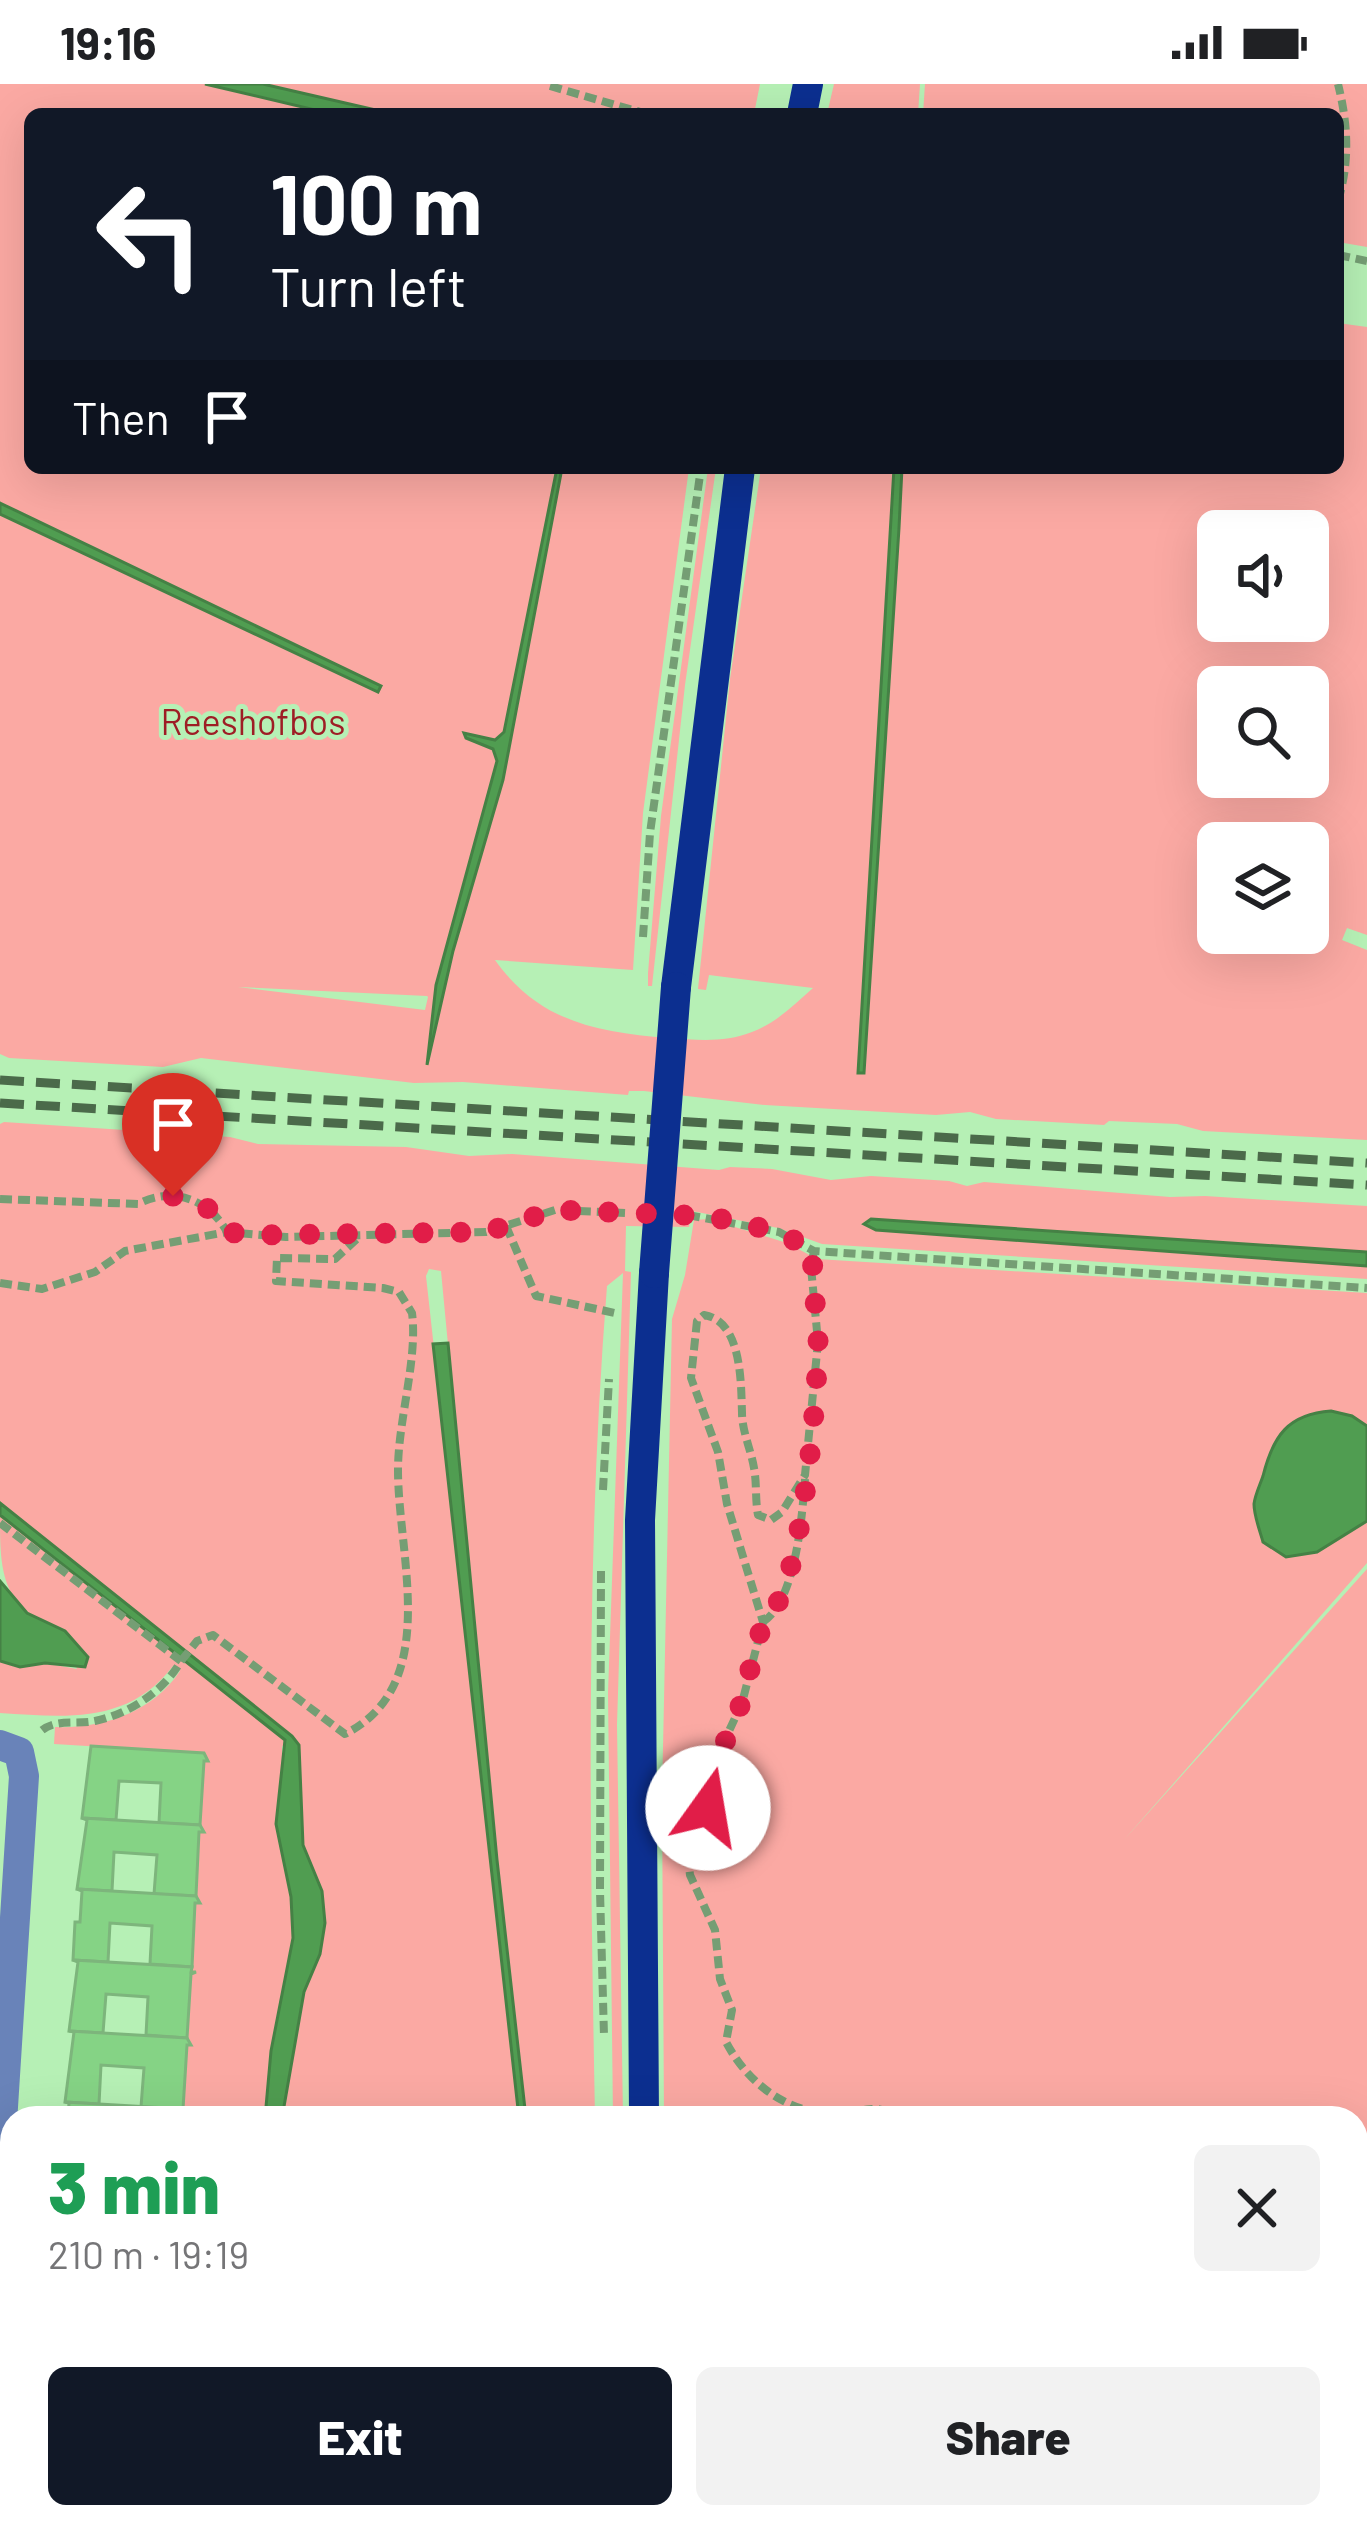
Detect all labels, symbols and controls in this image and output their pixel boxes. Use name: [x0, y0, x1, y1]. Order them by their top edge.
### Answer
text: 19:16: [60, 15, 156, 69]
text: 100 m: [270, 151, 482, 252]
icon: left: [72, 156, 228, 312]
text: Turn left: [270, 253, 467, 318]
icon: arrive: [194, 384, 260, 450]
text: Then: [72, 390, 170, 444]
map controls: [1197, 510, 1329, 954]
button: sound: [1197, 510, 1329, 642]
button: search: [1197, 666, 1329, 798]
park label: Reeshofbos: [160, 699, 346, 742]
button: layers: [1197, 822, 1329, 954]
pin: [122, 1073, 224, 1196]
icon: arrive: [140, 1091, 206, 1157]
position arrow: [645, 1745, 771, 1871]
text: 3 min: [48, 2142, 220, 2228]
button: close: [1194, 2145, 1320, 2271]
text: 210 m · 19:19: [48, 2230, 249, 2277]
button: Exit: [48, 2367, 672, 2505]
button: Share: [696, 2367, 1320, 2505]

